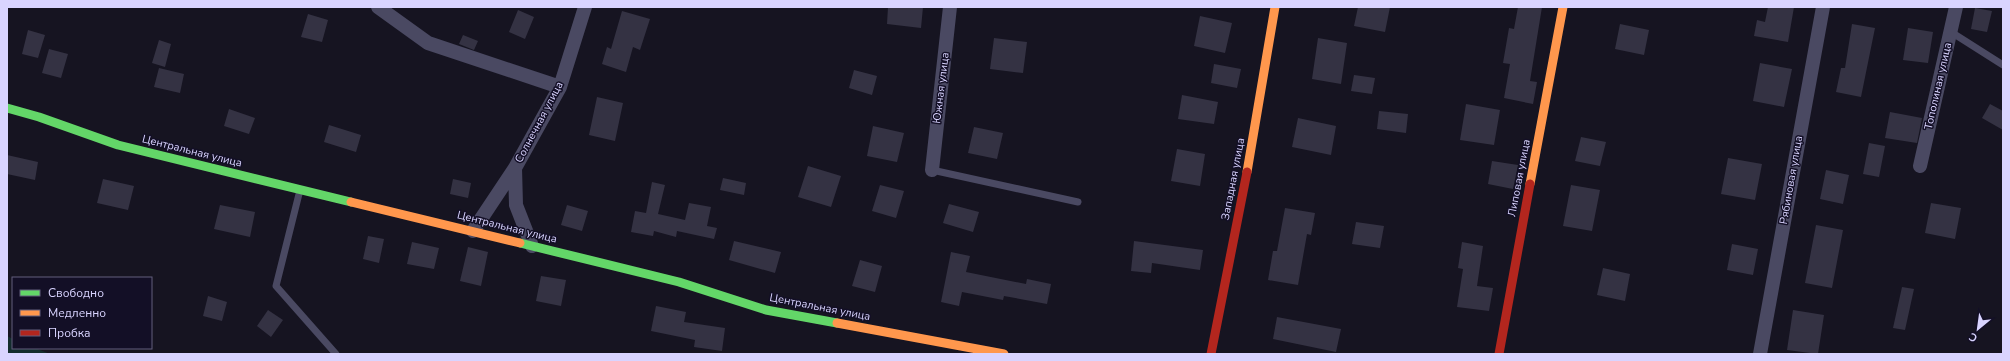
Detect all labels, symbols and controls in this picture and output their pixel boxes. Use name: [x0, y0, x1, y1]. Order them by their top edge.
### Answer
street label: Тополиная улица: [1921, 41, 1955, 131]
street label: Южная улица: [929, 51, 953, 124]
street label: Солнечная улица: [511, 79, 567, 165]
street label: Центральная улица: [140, 131, 244, 171]
street label: Рябиновая улица: [1776, 135, 1806, 225]
street label: Западная улица: [1218, 136, 1248, 221]
street label: Липовая улица: [1504, 138, 1534, 218]
street label: Центральная улица: [455, 207, 559, 247]
legend: [12, 277, 152, 349]
text: Свободно: [48, 285, 104, 301]
street label: Центральная улица: [768, 290, 872, 324]
text: Медленно: [48, 305, 106, 321]
north arrow: [1958, 309, 1998, 349]
text: Пробка: [48, 325, 91, 341]
text: С: [1966, 329, 1980, 346]

